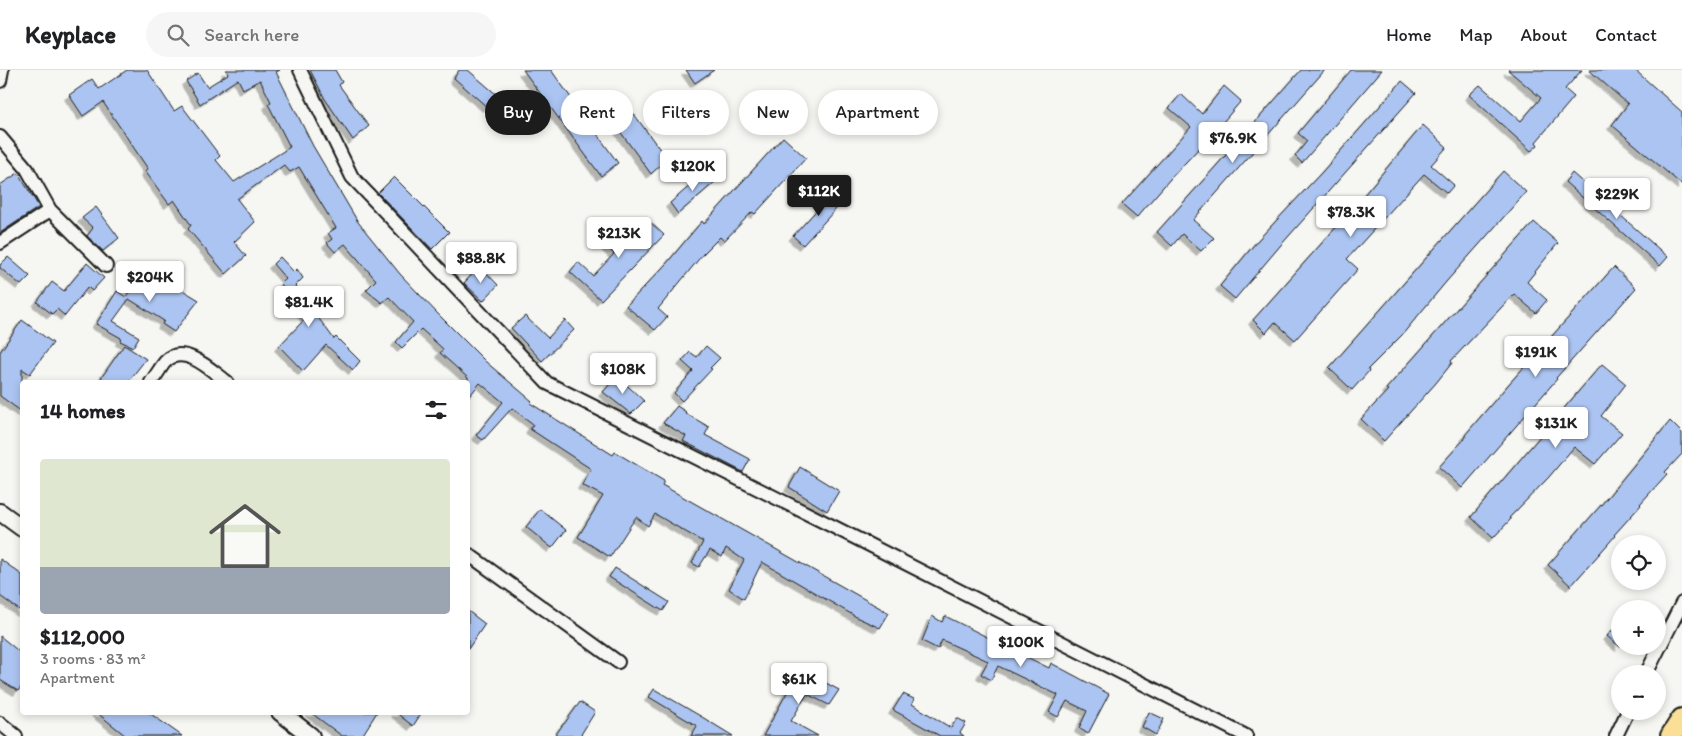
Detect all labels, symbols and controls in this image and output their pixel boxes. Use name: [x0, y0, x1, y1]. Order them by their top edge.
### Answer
search box: [146, 12, 496, 57]
text: Keyplace: [25, 20, 116, 49]
icon: search: [164, 21, 192, 49]
text: Search here: [204, 23, 299, 46]
text: Home: [1386, 24, 1432, 46]
text: Map: [1460, 24, 1493, 46]
text: About: [1521, 24, 1567, 46]
text: Contact: [1595, 24, 1657, 46]
chip: Buy: [485, 90, 551, 135]
chip: Rent: [561, 90, 633, 135]
chip: Filters: [643, 90, 729, 135]
chip: New: [739, 90, 808, 135]
chip: Apartment: [818, 90, 938, 135]
pin: $76.9K: [1192, 122, 1274, 164]
text: $76.9K: [1209, 128, 1257, 147]
pin: $120K: [658, 150, 728, 192]
text: $120K: [671, 156, 715, 175]
pin: $112K: [784, 174, 854, 217]
pin: $229K: [1582, 178, 1652, 220]
text: $112K: [798, 181, 840, 200]
text: $229K: [1595, 184, 1639, 203]
pin: $78.3K: [1310, 196, 1392, 238]
text: $78.3K: [1327, 202, 1375, 221]
pin: $213K: [584, 216, 654, 259]
text: $213K: [598, 223, 640, 242]
pin: $88.8K: [440, 242, 522, 284]
text: $88.8K: [457, 248, 505, 267]
pin: $204K: [115, 260, 185, 303]
text: $204K: [127, 267, 173, 286]
pin: $81.4K: [268, 286, 350, 328]
text: $81.4K: [285, 292, 333, 311]
pin: $191K: [1501, 336, 1571, 378]
text: $191K: [1515, 342, 1557, 361]
pin: $108K: [588, 352, 658, 395]
text: $108K: [601, 359, 645, 378]
icon: filters: [422, 396, 450, 424]
text: 14 homes: [40, 398, 125, 423]
pin: $131K: [1521, 406, 1591, 449]
text: $131K: [1535, 413, 1577, 432]
icon: home: [200, 491, 290, 581]
map controls: [1611, 535, 1666, 720]
button: locate: [1611, 535, 1666, 590]
button: +: [1611, 600, 1666, 655]
text: $112,000: [40, 624, 125, 649]
pin: $100K: [986, 626, 1056, 668]
text: $100K: [998, 632, 1044, 651]
text: 3 rooms · 83 m²: [40, 649, 146, 668]
pin: $61K: [769, 662, 829, 705]
button: −: [1611, 665, 1666, 720]
text: Apartment: [40, 668, 115, 687]
text: $61K: [782, 669, 816, 688]

